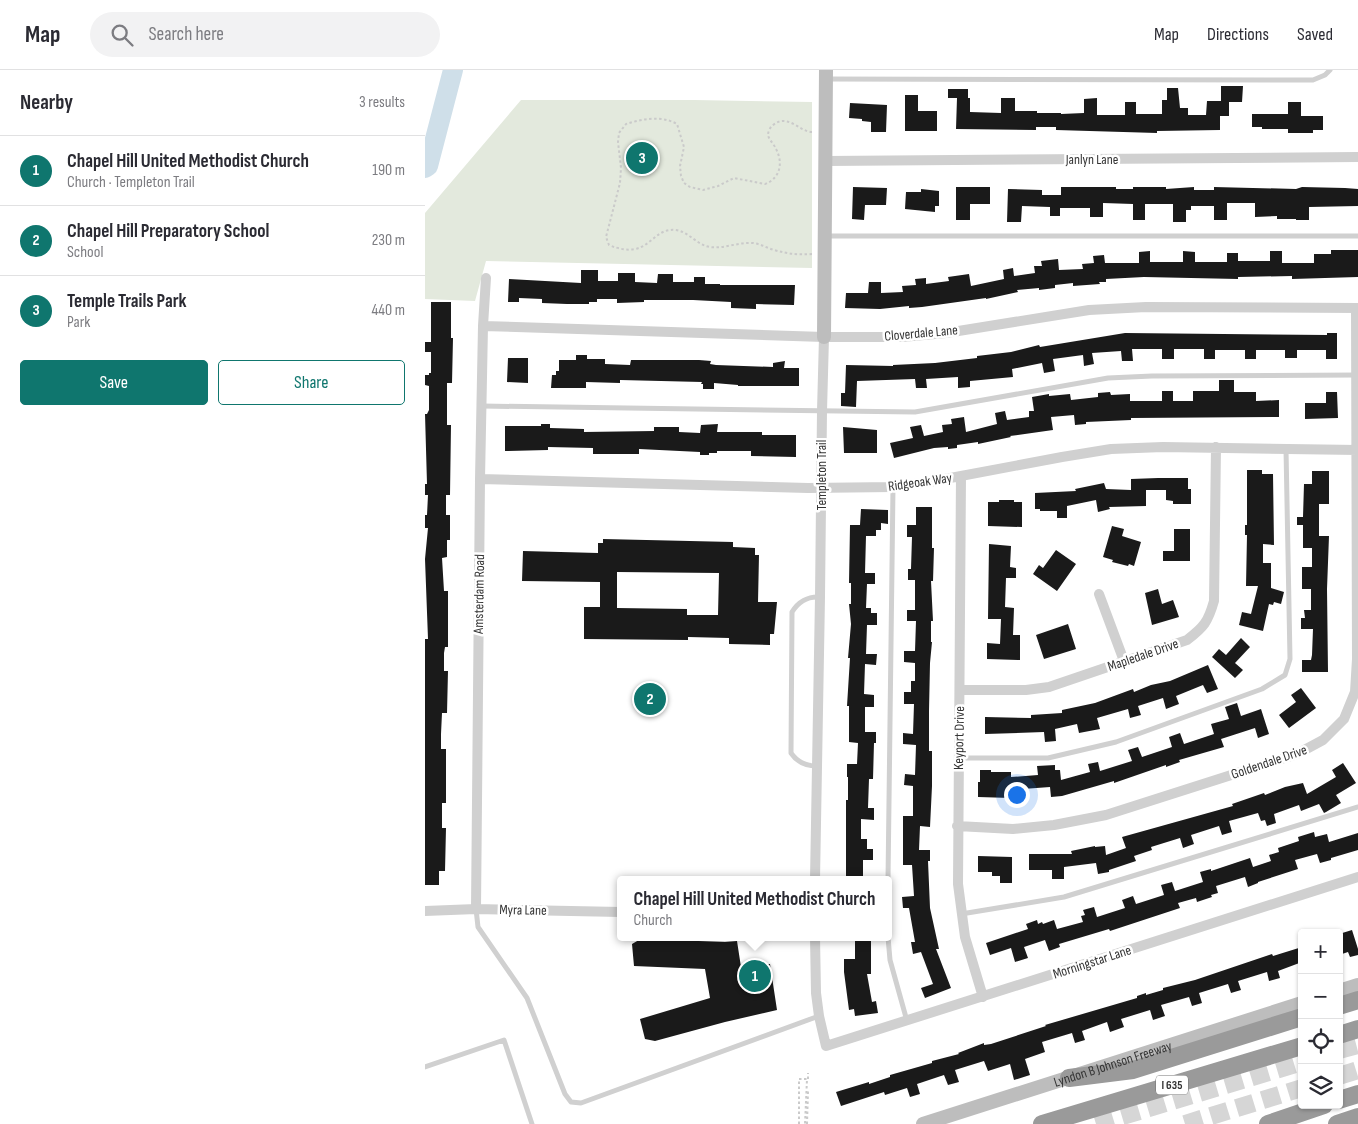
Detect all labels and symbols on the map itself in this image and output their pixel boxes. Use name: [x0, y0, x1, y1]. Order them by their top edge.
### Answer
pin: 3: [626, 139, 658, 177]
street label: Janlyn Lane: [1065, 151, 1118, 168]
street label: Cloverdale Lane: [884, 321, 958, 345]
street label: Templeton Trail: [813, 440, 830, 510]
street label: Ridgeoak Way: [887, 469, 954, 495]
street label: Amsterdam Road: [470, 554, 488, 635]
street label: Mapledale Drive: [1105, 635, 1181, 675]
pin: 2: [634, 680, 666, 718]
street label: Keyport Drive: [950, 706, 968, 770]
street label: Goldendale Drive: [1229, 741, 1309, 783]
your location: [1004, 782, 1030, 808]
street label: Myra Lane: [499, 901, 547, 919]
street label: Morningstar Lane: [1051, 941, 1133, 983]
pin: 1: [739, 957, 771, 995]
street label: Lyndon B Johnson Freeway: [1051, 1036, 1174, 1090]
road number: I 635: [1156, 1076, 1188, 1094]

